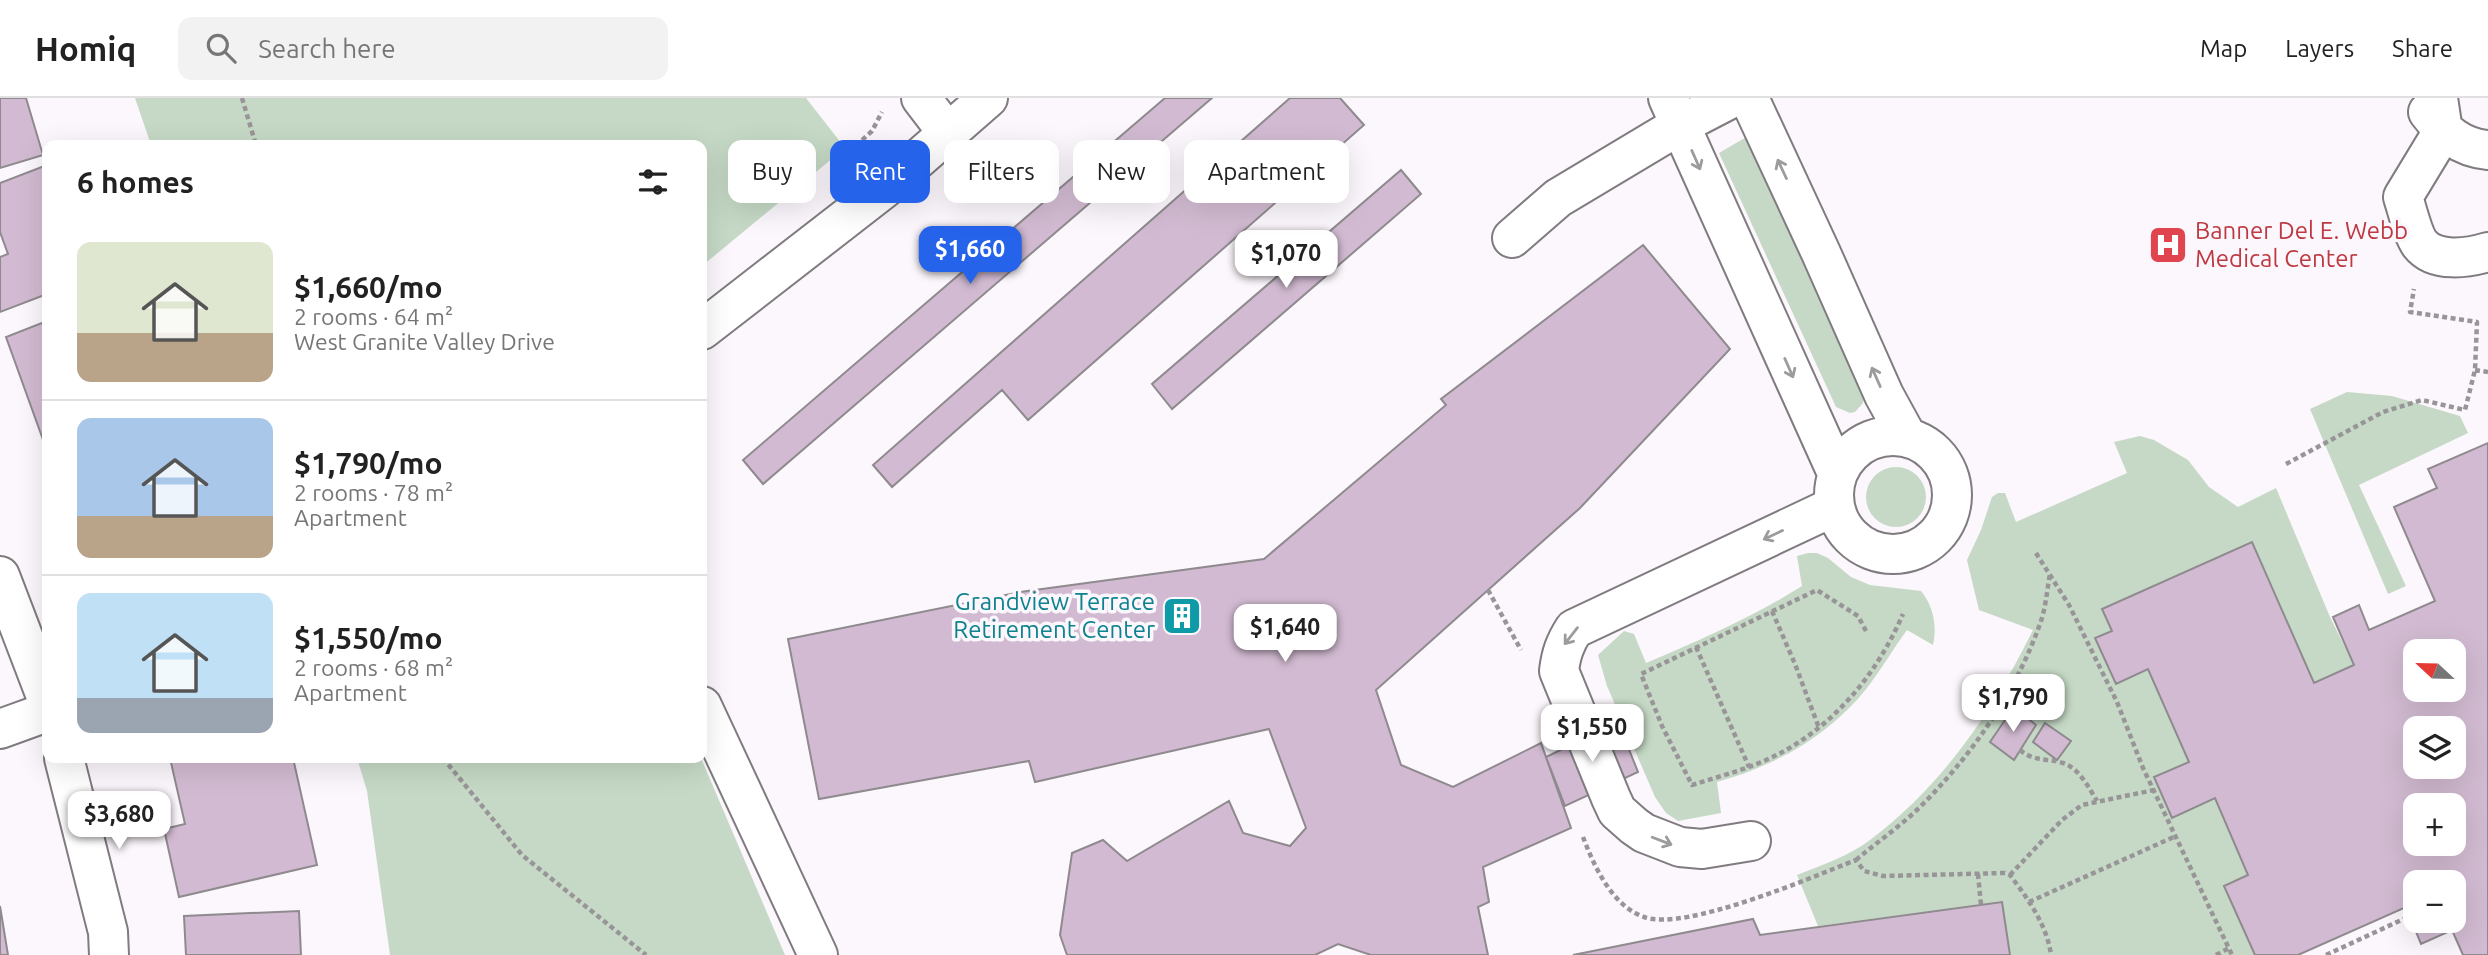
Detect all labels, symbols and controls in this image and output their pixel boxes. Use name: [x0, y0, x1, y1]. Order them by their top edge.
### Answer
search box: [178, 17, 668, 80]
icon: search: [202, 29, 240, 67]
text: Homiq: [35, 30, 136, 67]
text: Search here: [258, 34, 396, 63]
text: Map: [2200, 35, 2247, 62]
text: Layers: [2285, 35, 2354, 62]
text: Share: [2392, 35, 2453, 62]
chip: Buy: [728, 140, 816, 203]
chip: Rent: [830, 140, 930, 203]
chip: Filters: [944, 140, 1059, 203]
chip: New: [1073, 140, 1170, 203]
chip: Apartment: [1184, 140, 1349, 203]
one-way arrow: [1690, 149, 1703, 171]
one-way arrow: [1775, 159, 1789, 180]
icon: filters: [634, 163, 672, 201]
text: 6 homes: [77, 165, 194, 199]
place label: Banner Del E. Webb Medical Center: [2195, 217, 2408, 272]
hospital icon: Banner Del E. Webb Medical Center: [2147, 224, 2189, 266]
pin: $1,660: [913, 226, 1027, 286]
pin: $1,070: [1229, 230, 1343, 290]
text: $1,660: [935, 236, 1005, 261]
text: $1,070: [1251, 240, 1321, 265]
icon: home: [133, 270, 217, 354]
text: $1,660/mo: [294, 270, 443, 304]
text: 2 rooms · 64 m²: [294, 304, 453, 329]
text: West Granite Valley Drive: [294, 329, 555, 354]
one-way arrow: [1783, 357, 1796, 378]
one-way arrow: [1869, 367, 1882, 388]
icon: home: [133, 446, 217, 530]
text: $1,790/mo: [294, 446, 443, 480]
text: 2 rooms · 78 m²: [294, 480, 453, 505]
text: Apartment: [294, 505, 407, 530]
one-way arrow: [1763, 529, 1784, 542]
place label: Grandview Terrace Retirement Center: [953, 588, 1155, 643]
building icon: Grandview Terrace Retirement Center: [1161, 595, 1203, 637]
pin: $1,640: [1228, 604, 1342, 664]
text: $1,640: [1250, 614, 1320, 639]
icon: home: [133, 621, 217, 705]
text: $1,550/mo: [294, 621, 443, 655]
one-way arrow: [1564, 627, 1579, 646]
north arrow: [2403, 639, 2466, 702]
map controls: [2403, 639, 2466, 933]
text: 2 rooms · 68 m²: [294, 655, 453, 680]
pin: $1,790: [1956, 674, 2070, 734]
text: Apartment: [294, 680, 407, 705]
text: $1,790: [1978, 684, 2048, 709]
pin: $1,550: [1535, 704, 1649, 764]
text: $1,550: [1557, 714, 1627, 739]
button: layers: [2403, 716, 2466, 779]
pin: $3,680: [62, 792, 176, 851]
button: +: [2403, 793, 2466, 856]
text: $3,680: [84, 801, 154, 826]
one-way arrow: [1650, 835, 1672, 848]
button: −: [2403, 870, 2466, 933]

